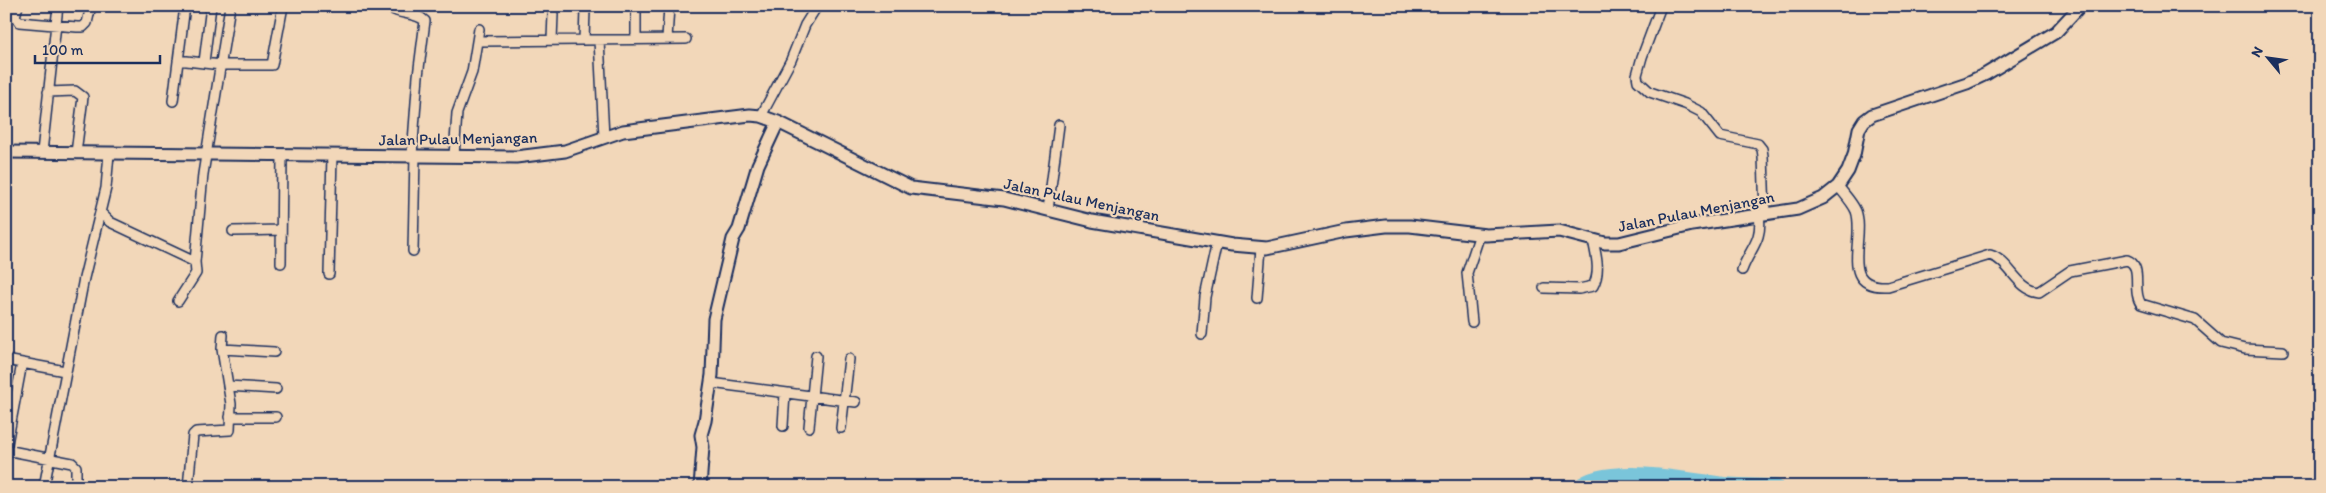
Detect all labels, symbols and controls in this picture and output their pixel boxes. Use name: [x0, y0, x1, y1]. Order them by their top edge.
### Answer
scale bar: [35, 32, 160, 64]
north arrow: [2244, 32, 2294, 82]
text: 100 m: [42, 41, 84, 59]
text: N: [2247, 44, 2267, 60]
street label: Jalan Pulau Menjangan: [378, 128, 538, 149]
street label: Jalan Pulau Menjangan: [1002, 174, 1162, 225]
street label: Jalan Pulau Menjangan: [1616, 187, 1776, 236]

